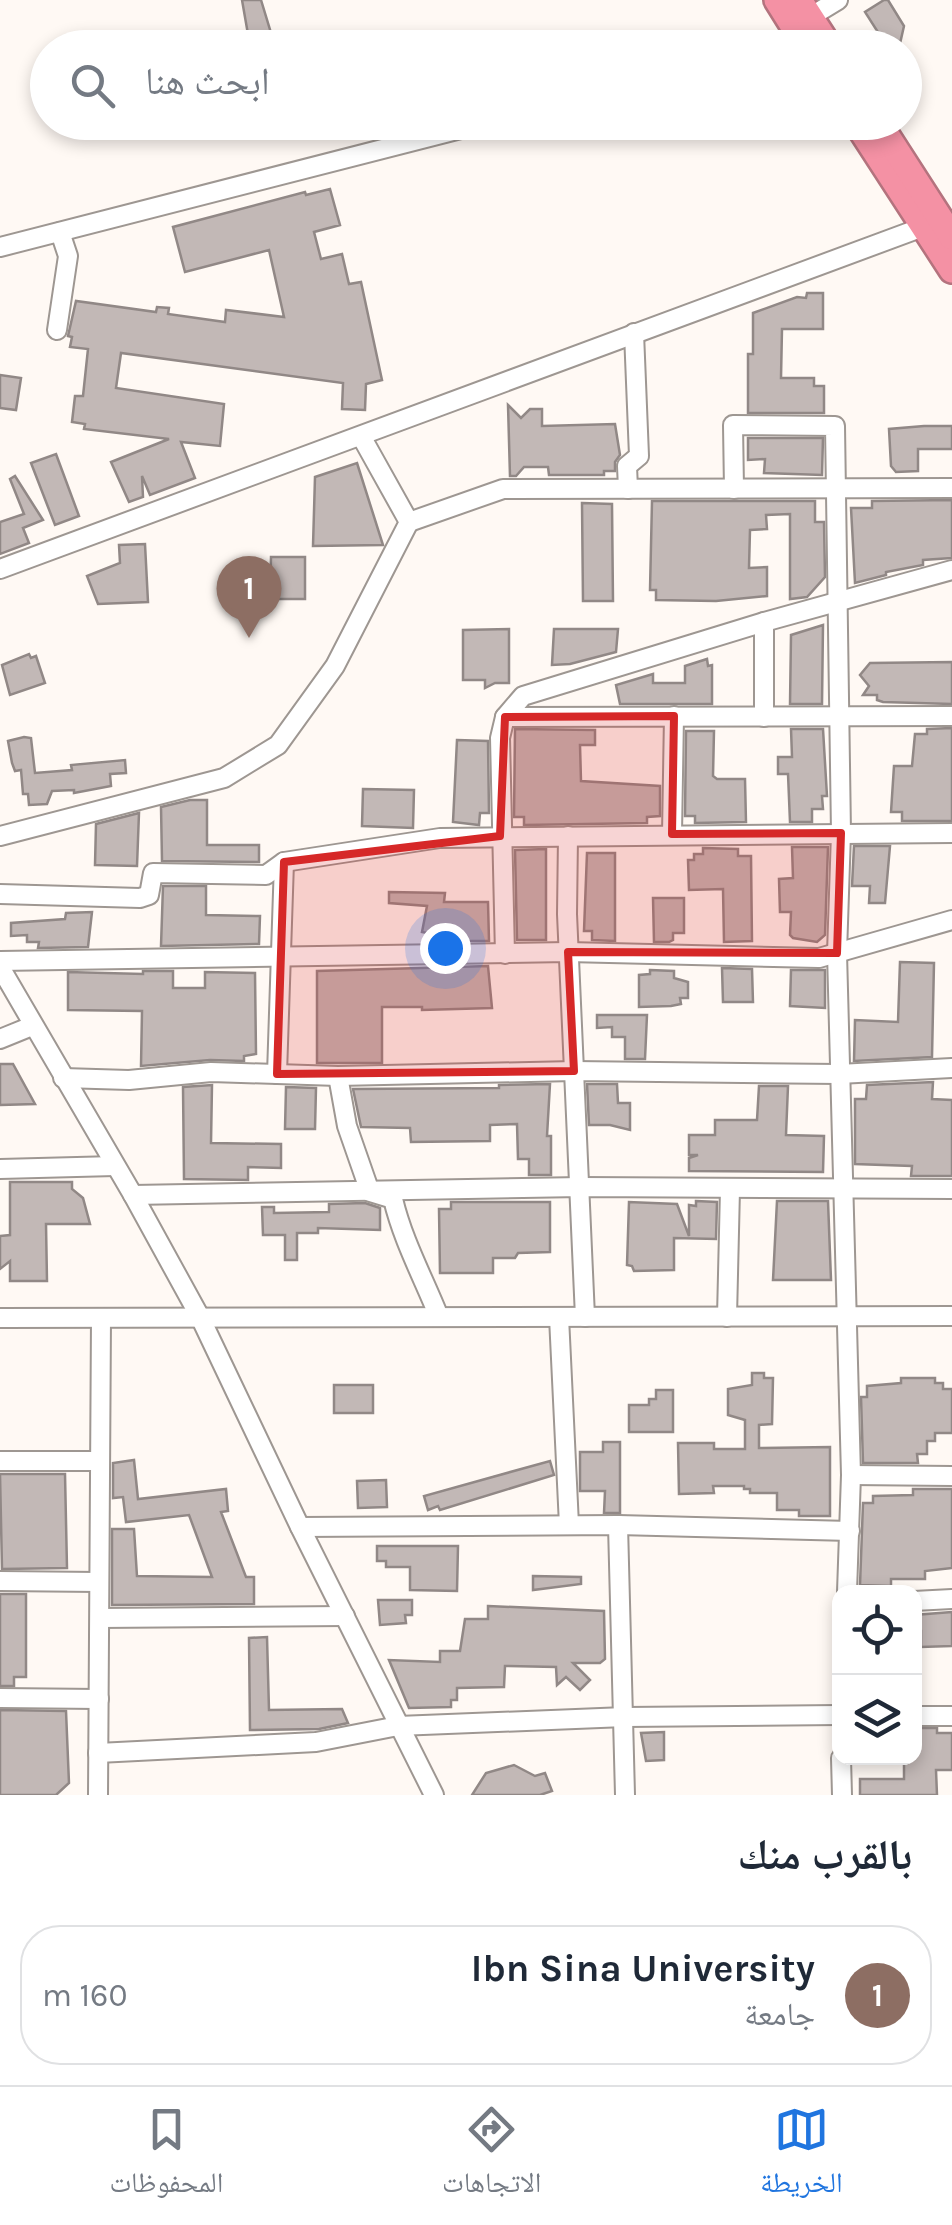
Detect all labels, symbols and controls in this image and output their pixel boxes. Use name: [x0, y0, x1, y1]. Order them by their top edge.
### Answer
search box: [30, 30, 922, 140]
icon: search: [65, 58, 120, 113]
text: ابحث هنا: [145, 59, 270, 104]
pin: 1: [216, 556, 282, 638]
your location: [420, 923, 471, 974]
map controls: [832, 1585, 922, 1765]
button: locate: [832, 1585, 922, 1675]
button: layers: [832, 1675, 922, 1765]
text: بالقرب منك: [737, 1830, 912, 1880]
text: Ibn Sina University: [471, 1946, 815, 1991]
text: 160 m: [42, 1977, 127, 2014]
text: 1: [872, 1977, 883, 2014]
text: جامعة: [744, 1996, 815, 2033]
tab: المحفوظات: [109, 2102, 223, 2210]
tab: الاتجاهات: [442, 2102, 541, 2210]
tab: الخريطة: [760, 2102, 843, 2210]

